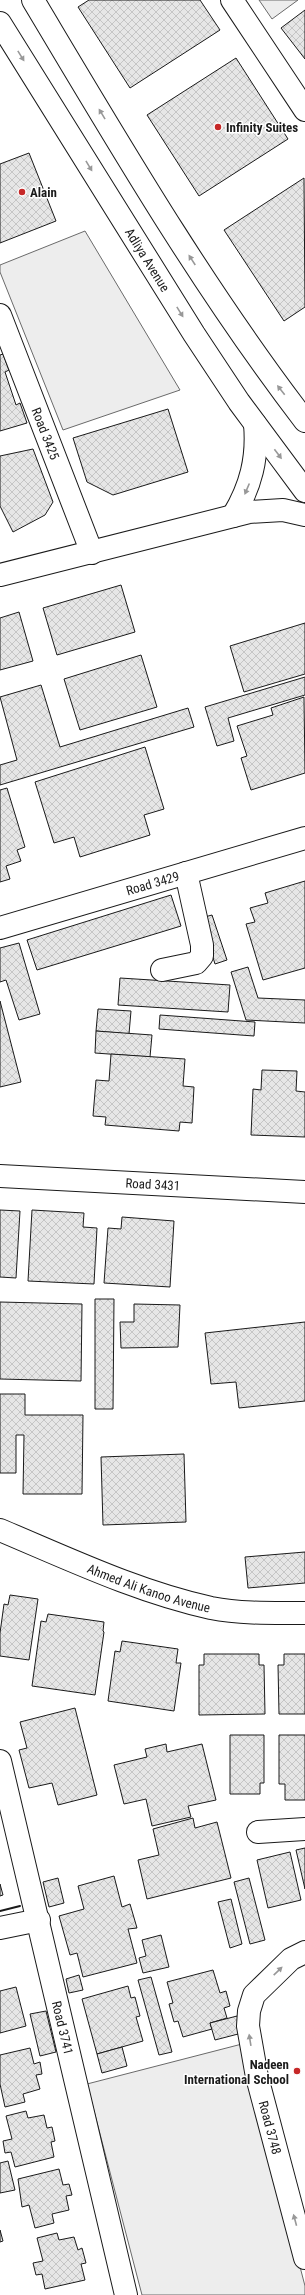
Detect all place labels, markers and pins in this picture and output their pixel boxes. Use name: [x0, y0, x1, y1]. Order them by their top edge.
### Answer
place label: Infinity Suites: [226, 120, 298, 135]
marker: Infinity Suites: [213, 122, 223, 132]
place label: Alain: [30, 185, 57, 200]
marker: Alain: [17, 187, 27, 197]
place label: Nadeen International School: [184, 2057, 289, 2087]
marker: Nadeen International School: [292, 2066, 302, 2076]

